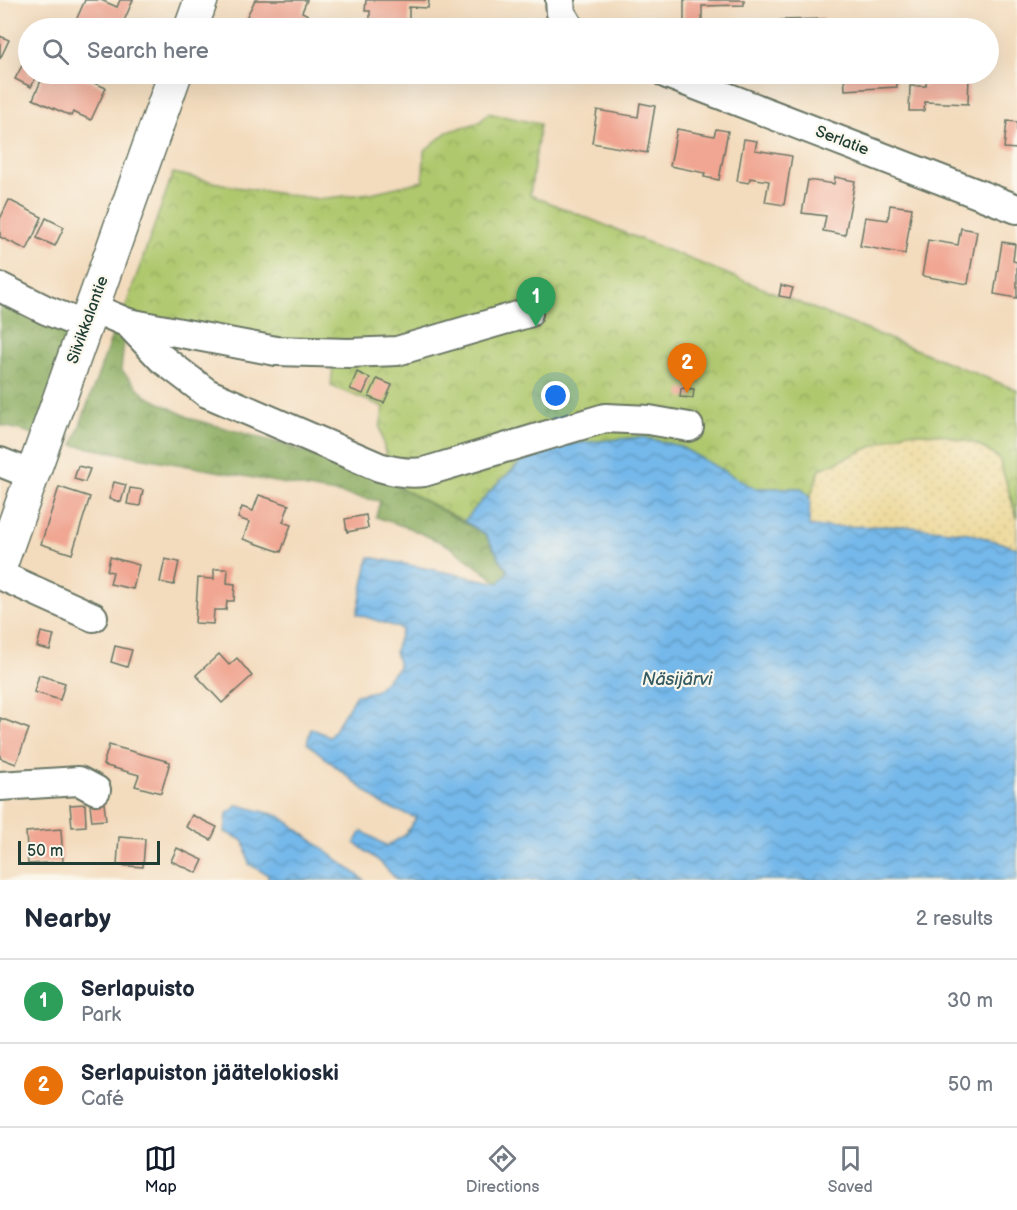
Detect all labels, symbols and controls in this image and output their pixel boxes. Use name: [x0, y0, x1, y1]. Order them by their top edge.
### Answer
search box: [18, 18, 999, 84]
icon: search: [39, 35, 72, 68]
text: Search here: [87, 38, 209, 65]
street label: Serlatie: [813, 122, 872, 160]
street label: Siivikkalantie: [63, 273, 113, 367]
pin: 1: [516, 278, 556, 327]
pin: 2: [668, 344, 706, 393]
your location: [541, 381, 570, 410]
water label: Näsijärvi: [642, 669, 713, 690]
scale bar: [18, 838, 160, 866]
text: 50 m: [27, 842, 63, 861]
text: Nearby: [24, 904, 111, 935]
text: 2 results: [916, 907, 993, 931]
text: Serlapuisto: [81, 976, 195, 1003]
text: 1: [39, 989, 48, 1013]
text: 30 m: [947, 989, 993, 1013]
text: Park: [81, 1003, 121, 1027]
text: Serlapuiston jäätelokioski: [81, 1060, 339, 1087]
text: 2: [38, 1073, 49, 1097]
text: 50 m: [948, 1073, 993, 1097]
text: Café: [81, 1087, 124, 1111]
tab: Map: [144, 1142, 177, 1197]
tab: Directions: [466, 1142, 539, 1197]
tab: Saved: [828, 1142, 873, 1197]

